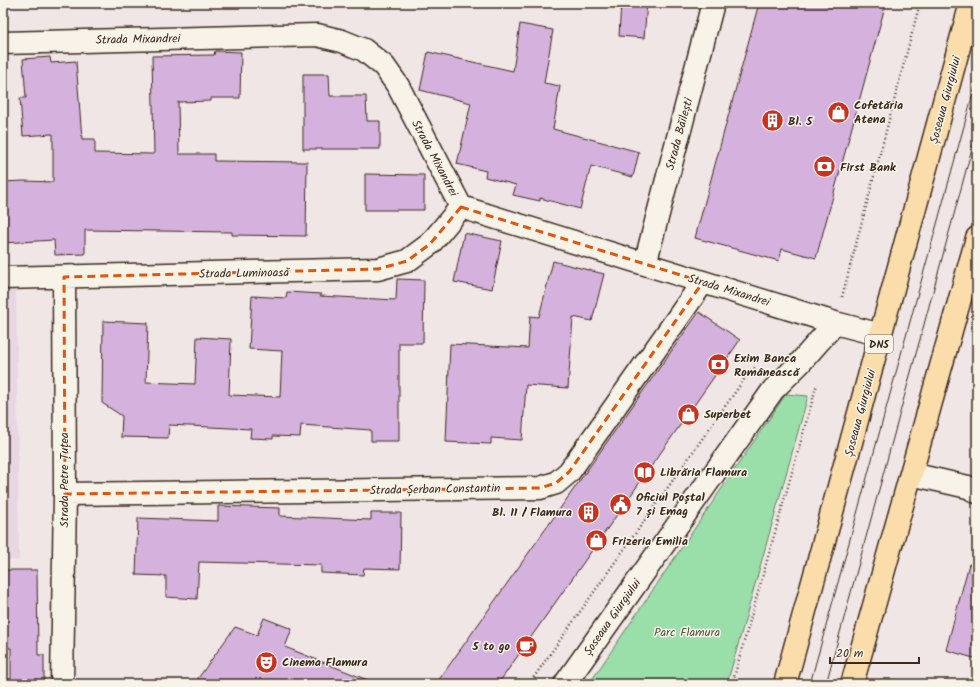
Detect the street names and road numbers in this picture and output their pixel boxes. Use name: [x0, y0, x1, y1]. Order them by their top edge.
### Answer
street label: Strada Mixandrei: [95, 29, 182, 50]
street label: Șoseaua Giurgiului: [925, 53, 967, 146]
street label: Strada Băilești: [661, 95, 699, 172]
street label: Strada Mixandrei: [406, 116, 463, 201]
street label: Strada Luminoasă: [199, 263, 291, 284]
street label: Strada Mixandrei: [686, 269, 773, 312]
road number: DN5: [865, 335, 893, 353]
street label: Șoseaua Giurgiului: [840, 366, 882, 459]
street label: Strada Petre Țuțea: [55, 432, 74, 528]
street label: Strada Șerban Constantin: [369, 479, 501, 500]
street label: Șoseaua Giurgiului: [579, 574, 647, 660]

